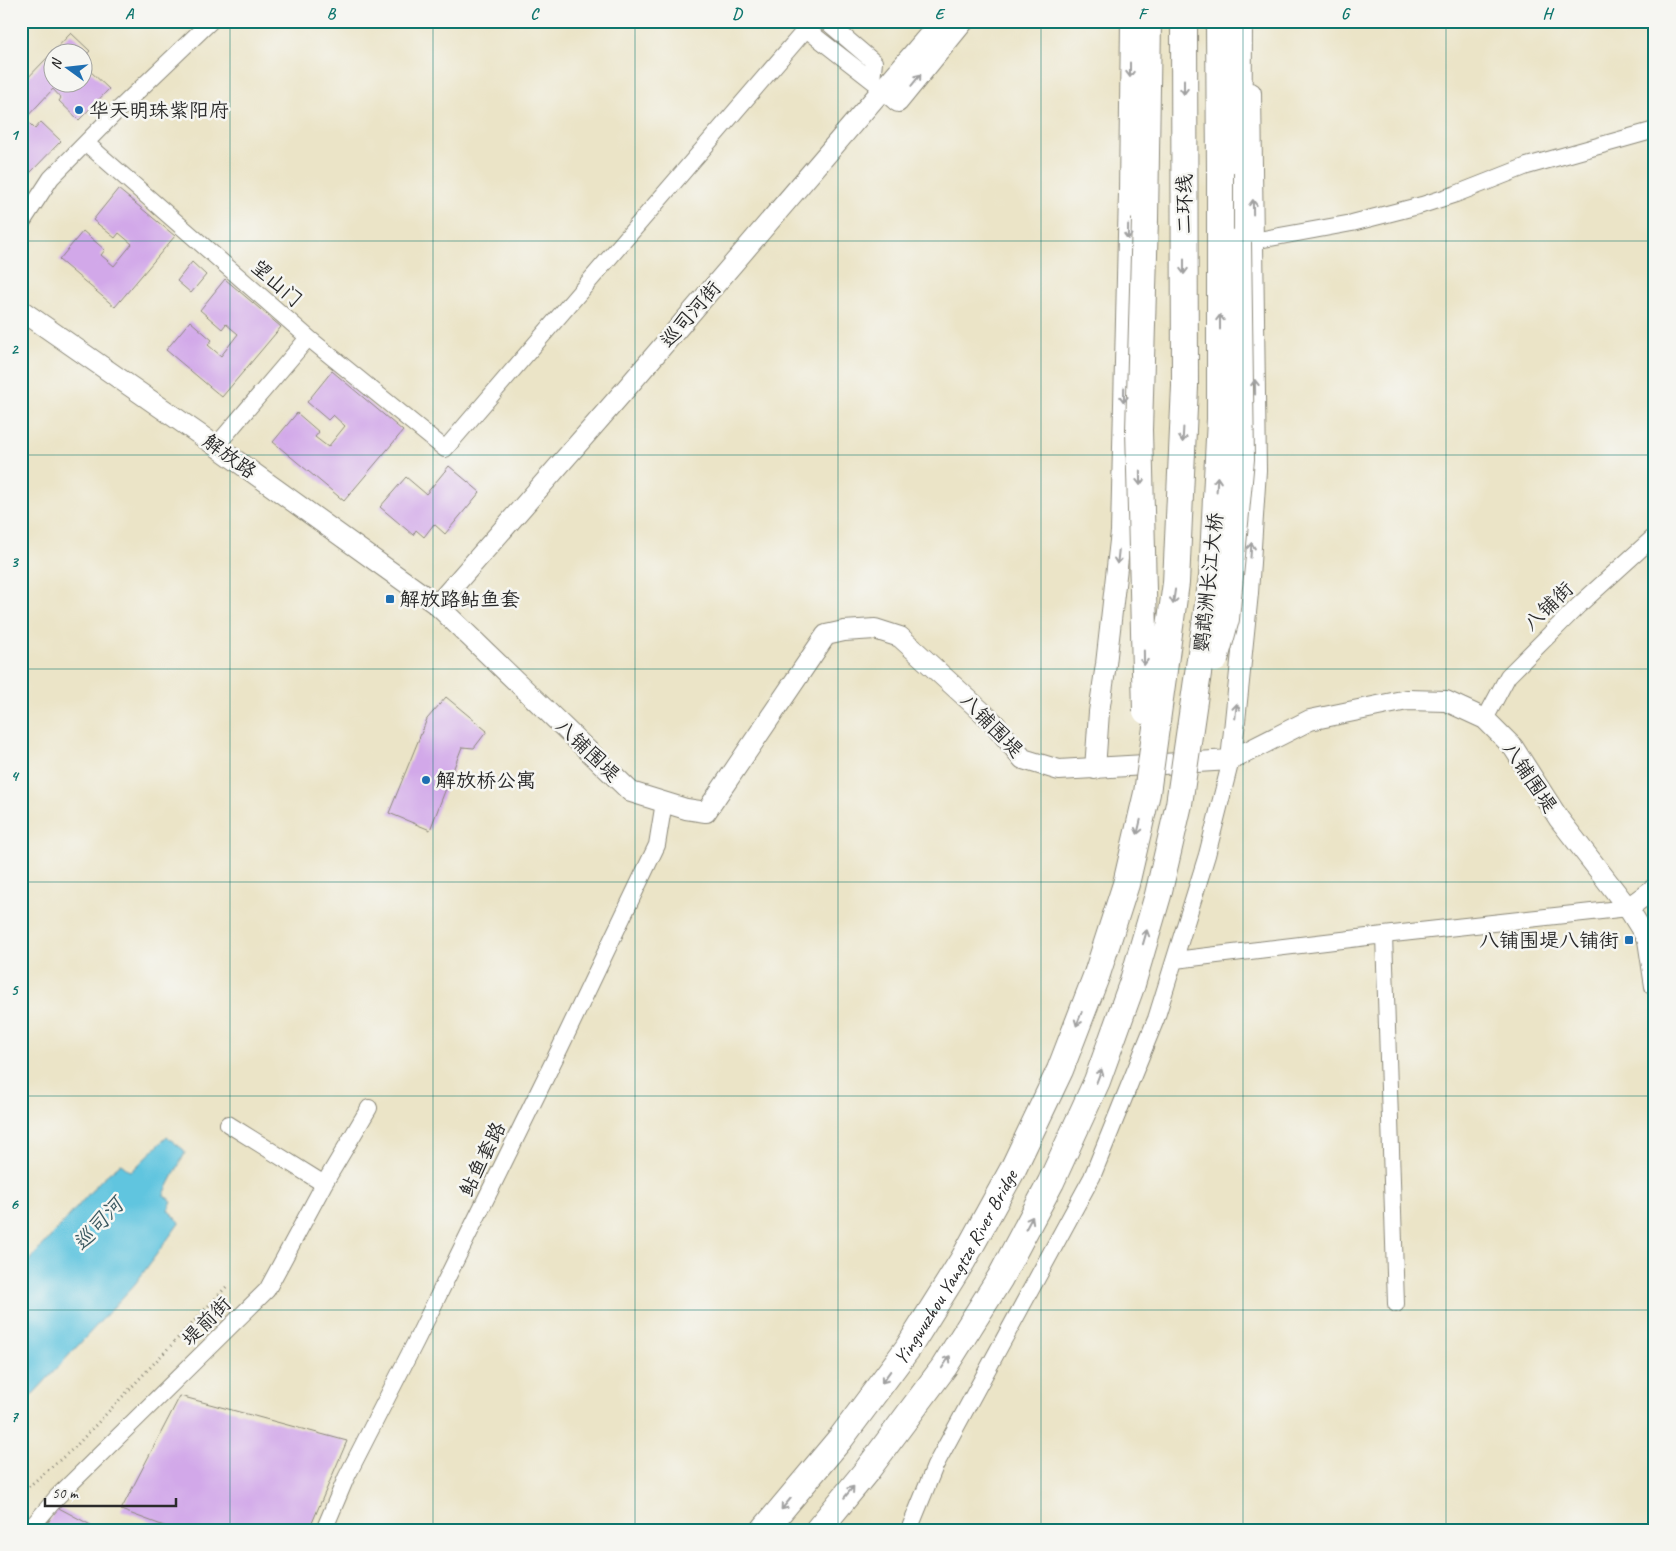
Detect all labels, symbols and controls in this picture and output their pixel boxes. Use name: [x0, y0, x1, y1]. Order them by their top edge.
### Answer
text: A: [125, 4, 135, 24]
text: B: [327, 4, 337, 24]
text: C: [530, 4, 540, 24]
text: D: [732, 4, 743, 24]
text: E: [935, 4, 946, 24]
text: F: [1138, 4, 1149, 24]
text: G: [1341, 4, 1351, 24]
text: H: [1542, 4, 1554, 24]
north arrow: [42, 42, 92, 92]
text: N: [47, 56, 66, 71]
one-way arrow: [1125, 62, 1135, 78]
one-way arrow: [910, 74, 921, 87]
one-way arrow: [1179, 79, 1189, 95]
place label: 华天明珠紫阳府: [89, 98, 229, 123]
marker: 华天明珠紫阳府: [73, 104, 85, 116]
text: 1: [10, 125, 19, 145]
street label: 二环线: [1172, 174, 1197, 234]
one-way arrow: [1248, 200, 1258, 216]
one-way arrow: [1124, 224, 1133, 240]
street label: 望山门: [246, 254, 308, 312]
one-way arrow: [1179, 259, 1189, 275]
street label: 巡司河街: [655, 276, 726, 353]
one-way arrow: [1215, 314, 1225, 330]
text: 2: [10, 339, 19, 359]
one-way arrow: [1250, 380, 1260, 396]
one-way arrow: [1119, 386, 1129, 403]
one-way arrow: [1178, 427, 1187, 443]
street label: 解放路: [198, 429, 262, 485]
one-way arrow: [1136, 470, 1145, 486]
one-way arrow: [1212, 476, 1221, 492]
street label: 鹦鹉洲长江大桥: [1189, 511, 1228, 653]
one-way arrow: [1246, 542, 1256, 558]
one-way arrow: [1113, 549, 1123, 565]
text: 3: [10, 552, 19, 572]
street label: 八铺街: [1518, 577, 1579, 636]
place label: 解放路鲇鱼套: [400, 587, 520, 612]
one-way arrow: [1169, 589, 1179, 605]
marker: 解放路鲇鱼套: [384, 593, 396, 605]
one-way arrow: [1140, 650, 1149, 666]
street label: 八铺围堤: [955, 688, 1028, 763]
one-way arrow: [1231, 704, 1241, 720]
street label: 八铺围堤: [550, 714, 625, 787]
street label: 八铺围堤: [1497, 737, 1562, 817]
text: 4: [10, 766, 19, 786]
place label: 解放桥公寓: [436, 768, 536, 793]
marker: 解放桥公寓: [420, 774, 432, 786]
one-way arrow: [1134, 819, 1143, 835]
place label: 八铺围堤八铺街: [1479, 928, 1619, 953]
one-way arrow: [1141, 930, 1151, 946]
marker: 八铺围堤八铺街: [1623, 934, 1635, 946]
text: 5: [11, 980, 20, 1000]
one-way arrow: [1074, 1011, 1083, 1027]
one-way arrow: [1094, 1069, 1104, 1084]
street label: 鲇鱼套路: [454, 1117, 512, 1201]
street label: Yingwuzhou Yangtze River Bridge: [888, 1164, 1024, 1370]
water label: 巡司河: [67, 1190, 131, 1256]
text: 6: [10, 1194, 19, 1214]
one-way arrow: [1025, 1216, 1034, 1231]
street label: 堤前街: [176, 1291, 236, 1351]
one-way arrow: [942, 1356, 952, 1370]
one-way arrow: [881, 1370, 891, 1384]
text: 7: [10, 1407, 19, 1427]
scale bar: [45, 1476, 176, 1508]
text: 50 m: [52, 1484, 79, 1503]
one-way arrow: [843, 1486, 855, 1499]
one-way arrow: [780, 1498, 791, 1511]

